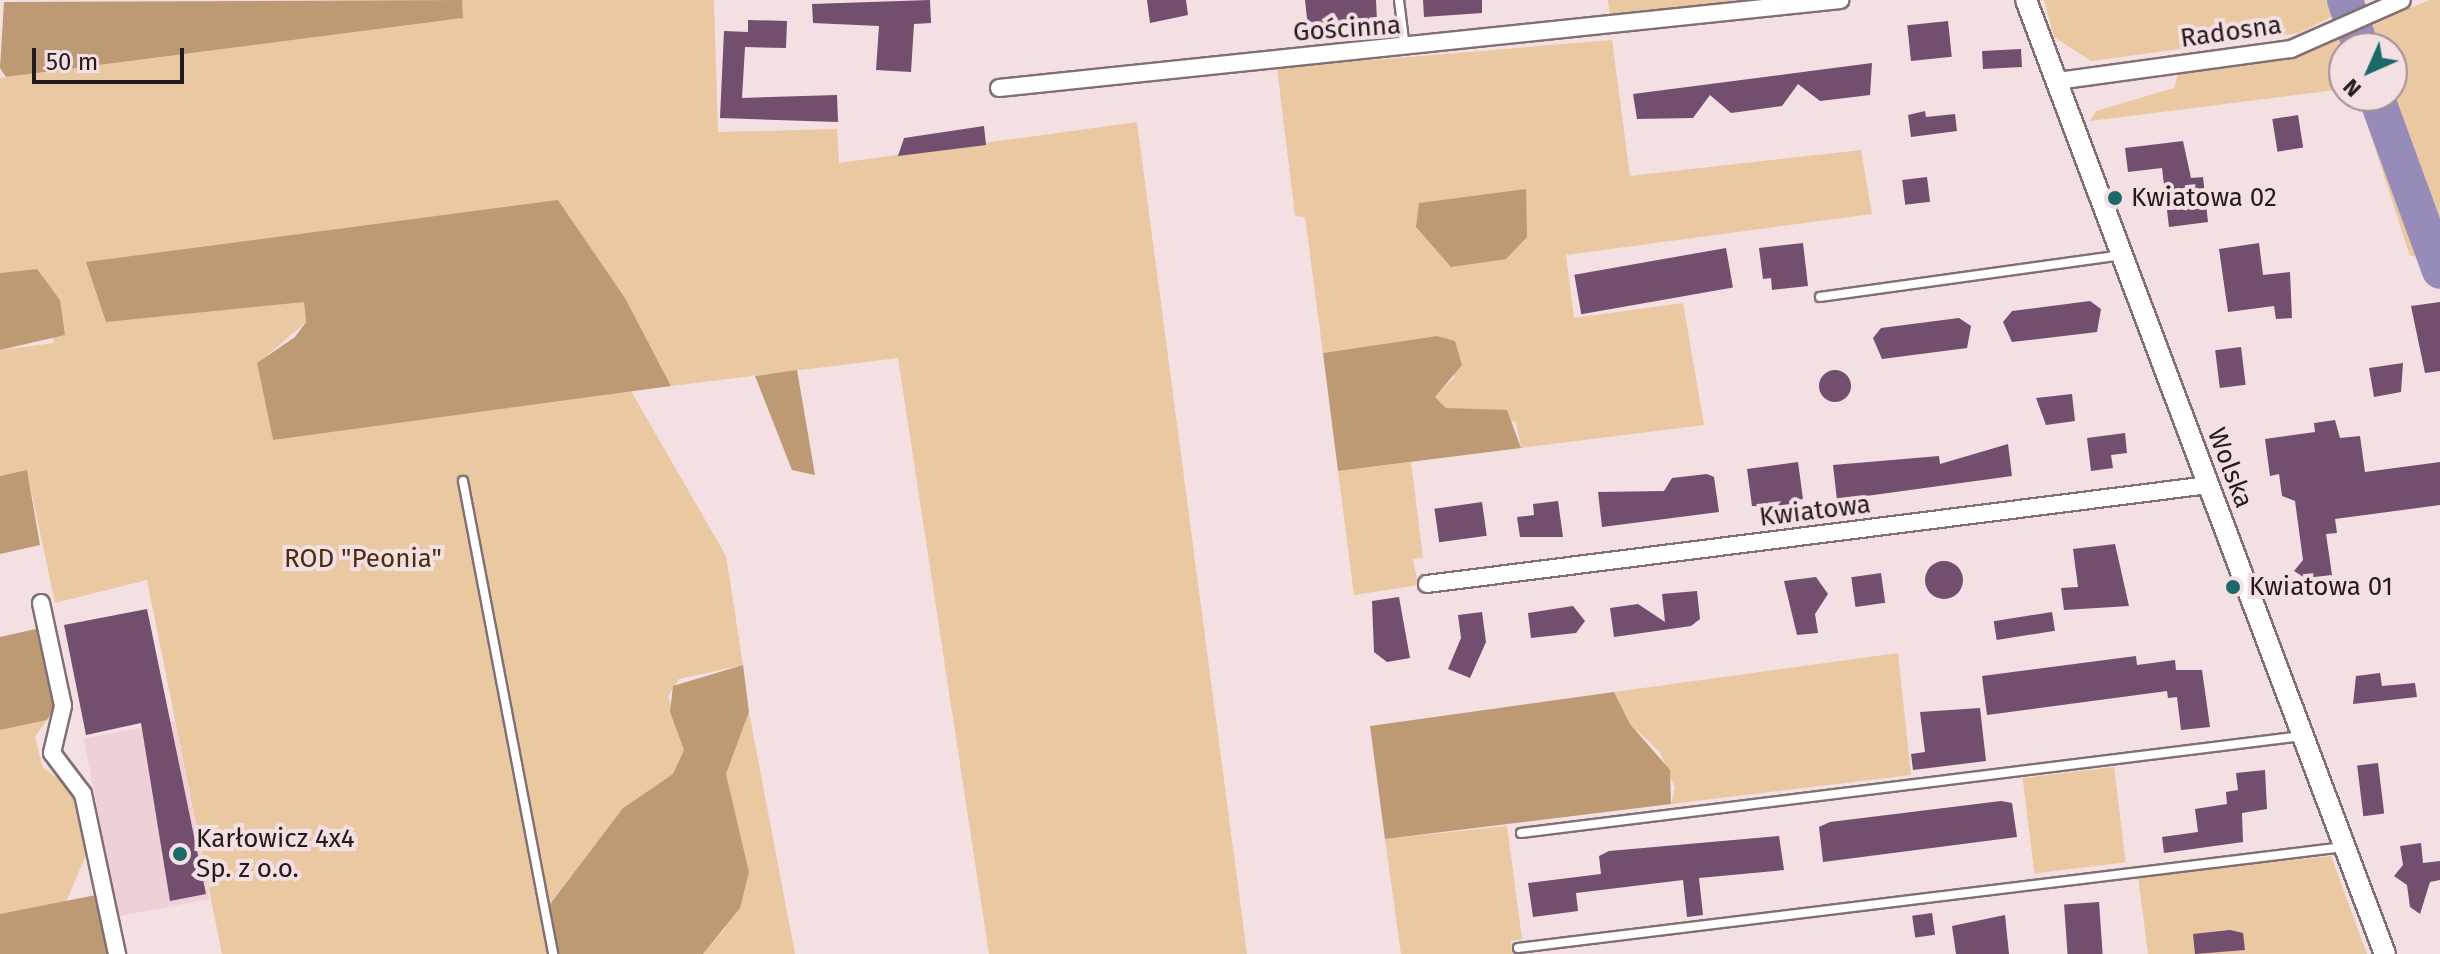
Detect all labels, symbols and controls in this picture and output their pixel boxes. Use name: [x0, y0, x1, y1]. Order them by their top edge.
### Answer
street label: Radosna: [2178, 9, 2284, 55]
street label: Gościnna: [1292, 10, 1402, 48]
scale bar: [36, 32, 188, 82]
north arrow: [2328, 32, 2408, 112]
text: 50 m: [46, 48, 98, 76]
text: N: [2337, 73, 2367, 103]
place label: Kwiatowa 02: [2131, 182, 2277, 214]
marker: Kwiatowa 02: [2106, 189, 2124, 207]
street label: Wolska: [2201, 424, 2259, 512]
street label: Kwiatowa: [1758, 489, 1872, 533]
park label: ROD "Peonia": [284, 543, 442, 575]
place label: Kwiatowa 01: [2249, 571, 2393, 603]
marker: Kwiatowa 01: [2224, 578, 2242, 596]
place label: Karłowicz 4x4 Sp. z o.o.: [196, 823, 355, 884]
marker: Karłowicz 4x4 Sp. z o.o.: [171, 845, 189, 863]

